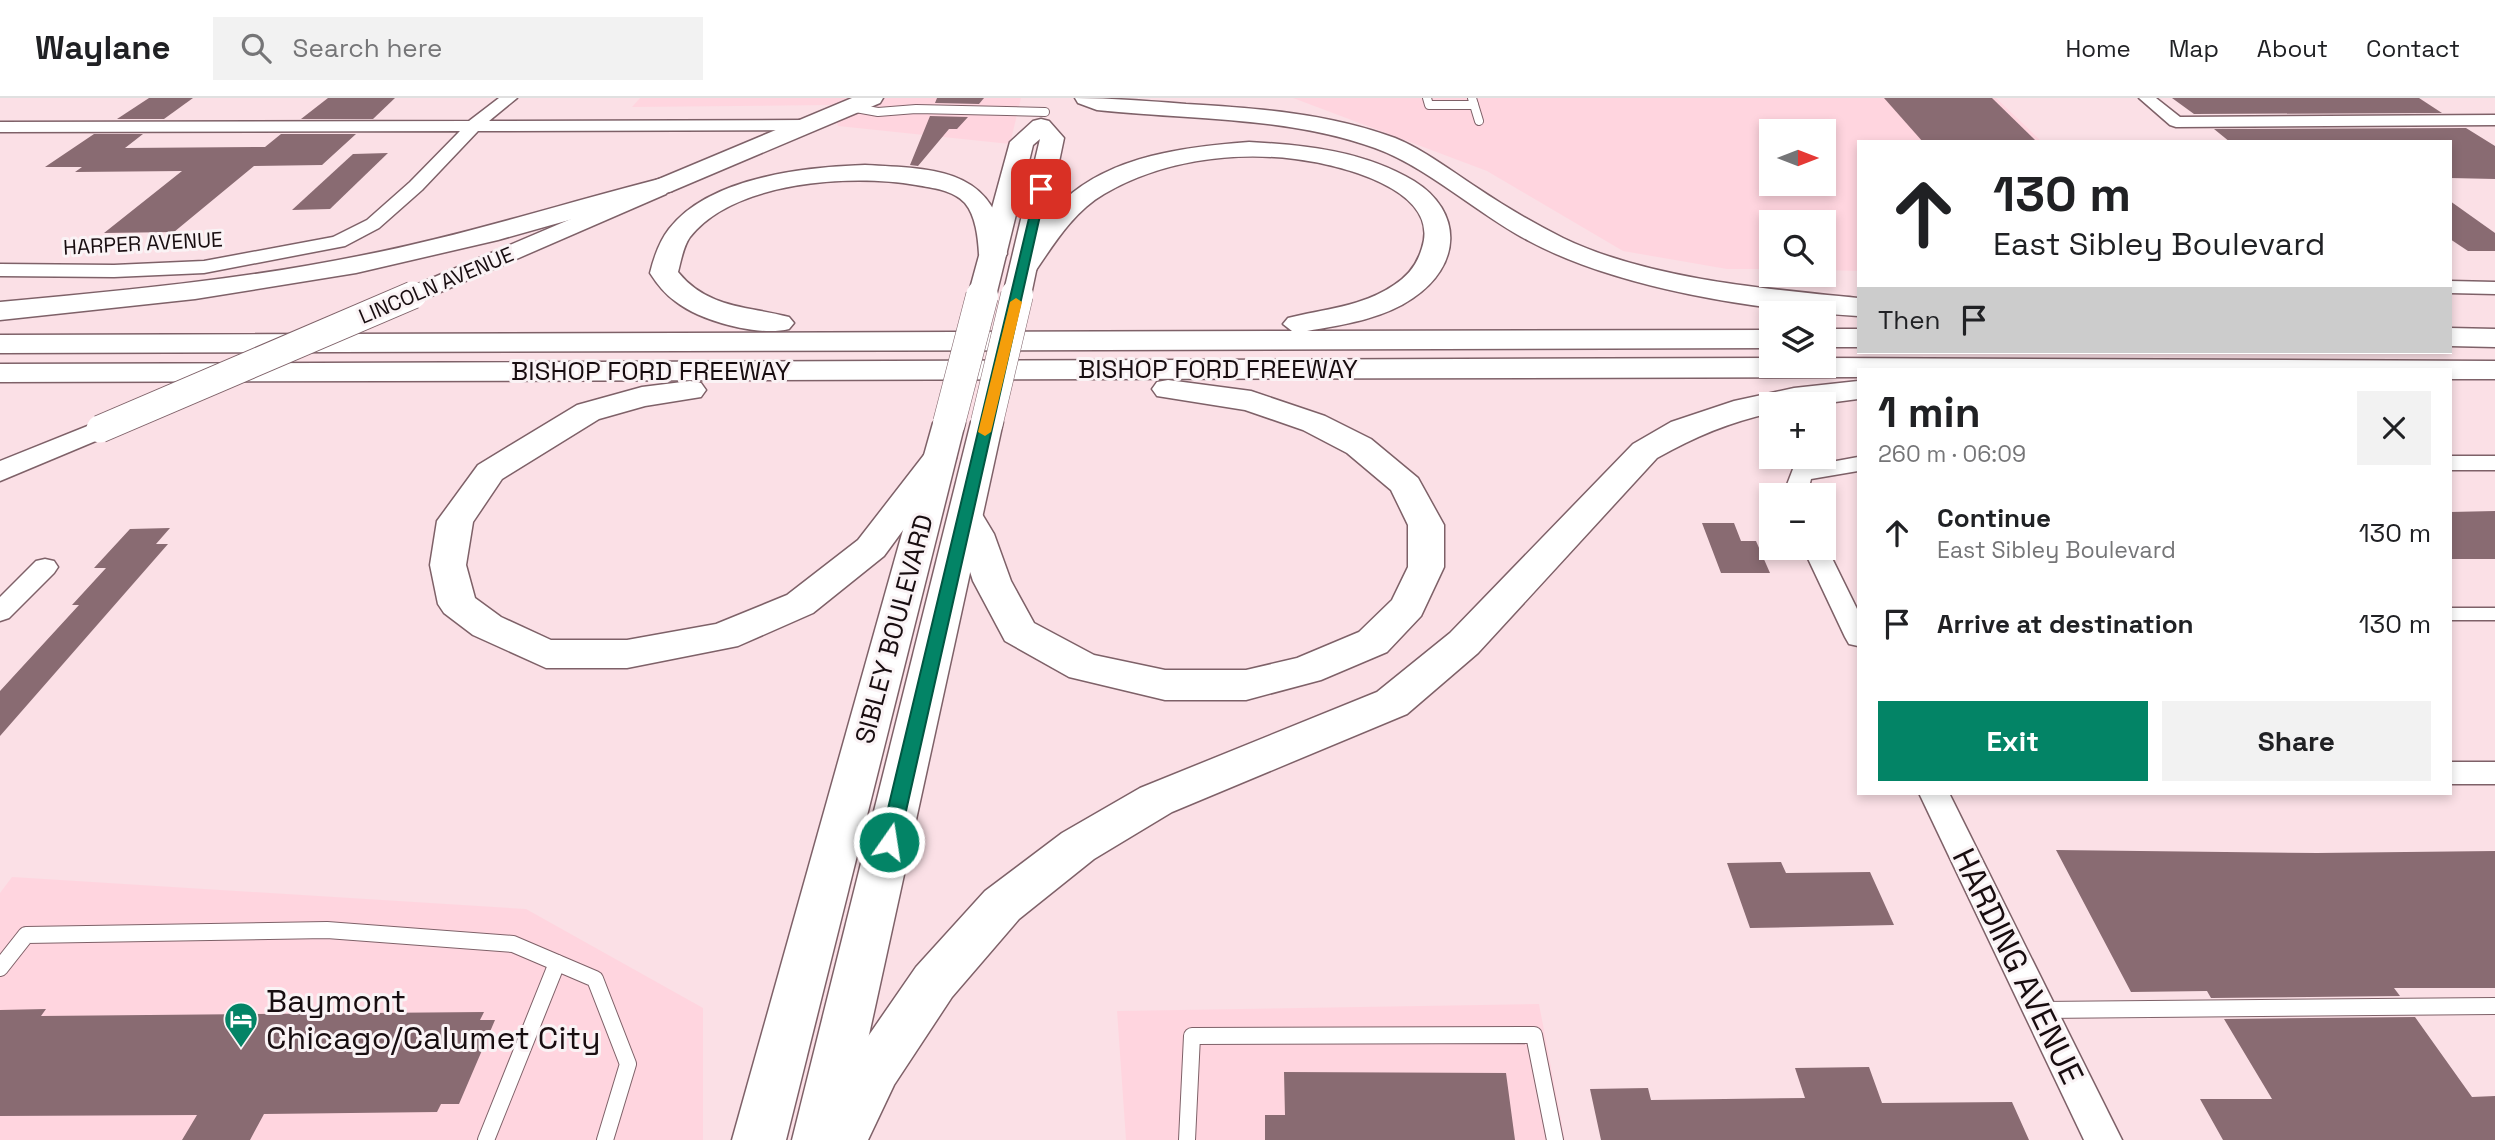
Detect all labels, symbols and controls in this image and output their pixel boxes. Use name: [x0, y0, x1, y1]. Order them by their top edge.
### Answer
search box: [213, 17, 703, 80]
text: Waylane: [35, 27, 171, 69]
icon: search: [237, 29, 275, 67]
text: Search here: [293, 31, 442, 65]
text: Home: [2065, 33, 2131, 64]
text: Map: [2169, 33, 2219, 64]
text: About: [2257, 33, 2328, 64]
text: Contact: [2366, 33, 2460, 64]
north arrow: [1759, 119, 1836, 196]
map controls: [1759, 119, 1836, 560]
pin: [1011, 159, 1071, 219]
text: 130 m: [1993, 163, 2131, 225]
icon: ahead: [1878, 168, 1969, 259]
icon: arrive: [1022, 170, 1060, 208]
button: search: [1759, 210, 1836, 287]
text: East Sibley Boulevard: [1993, 224, 2325, 264]
street label: HARPER AVENUE: [63, 225, 223, 261]
street label: LINCOLN AVENUE: [355, 240, 517, 330]
button: layers: [1759, 301, 1836, 378]
icon: arrive: [1955, 301, 1993, 339]
text: Then: [1878, 303, 1941, 337]
street label: BISHOP FORD FREEWAY: [1078, 352, 1358, 386]
street label: BISHOP FORD FREEWAY: [511, 354, 791, 388]
text: 1 min: [1878, 386, 1981, 439]
button: close: [2357, 391, 2431, 465]
button: +: [1759, 392, 1836, 469]
text: 260 m · 06:09: [1878, 439, 2026, 469]
button: −: [1759, 483, 1836, 560]
text: Continue: [1937, 501, 2051, 535]
street label: SIBLEY BOULEVARD: [847, 511, 941, 747]
icon: ahead: [1878, 514, 1916, 552]
text: 130 m: [2359, 516, 2431, 550]
text: East Sibley Boulevard: [1937, 535, 2176, 565]
icon: arrive: [1878, 605, 1916, 643]
text: Arrive at destination: [1937, 607, 2194, 641]
text: 130 m: [2359, 607, 2431, 641]
button: Exit: [1878, 701, 2148, 781]
button: Share: [2162, 701, 2431, 781]
position arrow: [852, 805, 926, 879]
street label: HARDING AVENUE: [1944, 842, 2092, 1090]
place label: Baymont Chicago/Calumet City: [266, 981, 601, 1058]
hotel icon: Baymont Chicago/Calumet City: [222, 1000, 260, 1049]

